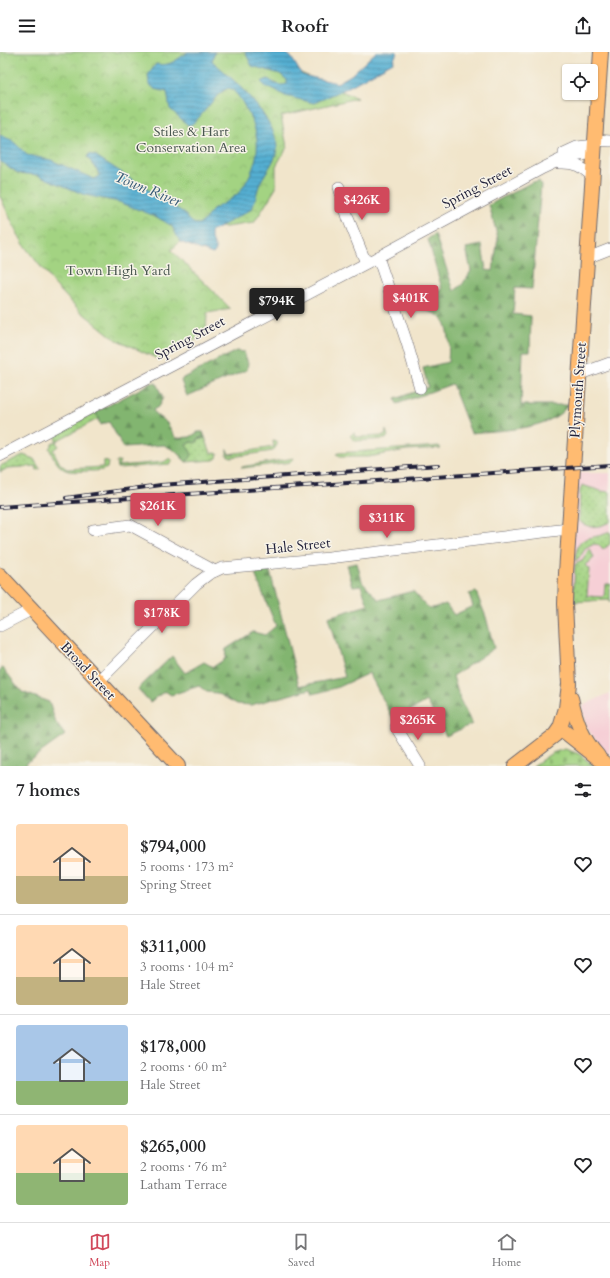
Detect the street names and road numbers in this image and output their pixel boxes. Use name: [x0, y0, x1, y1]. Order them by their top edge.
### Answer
street label: Spring Street: [439, 160, 516, 213]
street label: Spring Street: [152, 311, 229, 364]
street label: Plymouth Street: [565, 341, 591, 438]
street label: Hale Street: [265, 533, 332, 559]
street label: Broad Street: [56, 638, 120, 705]

